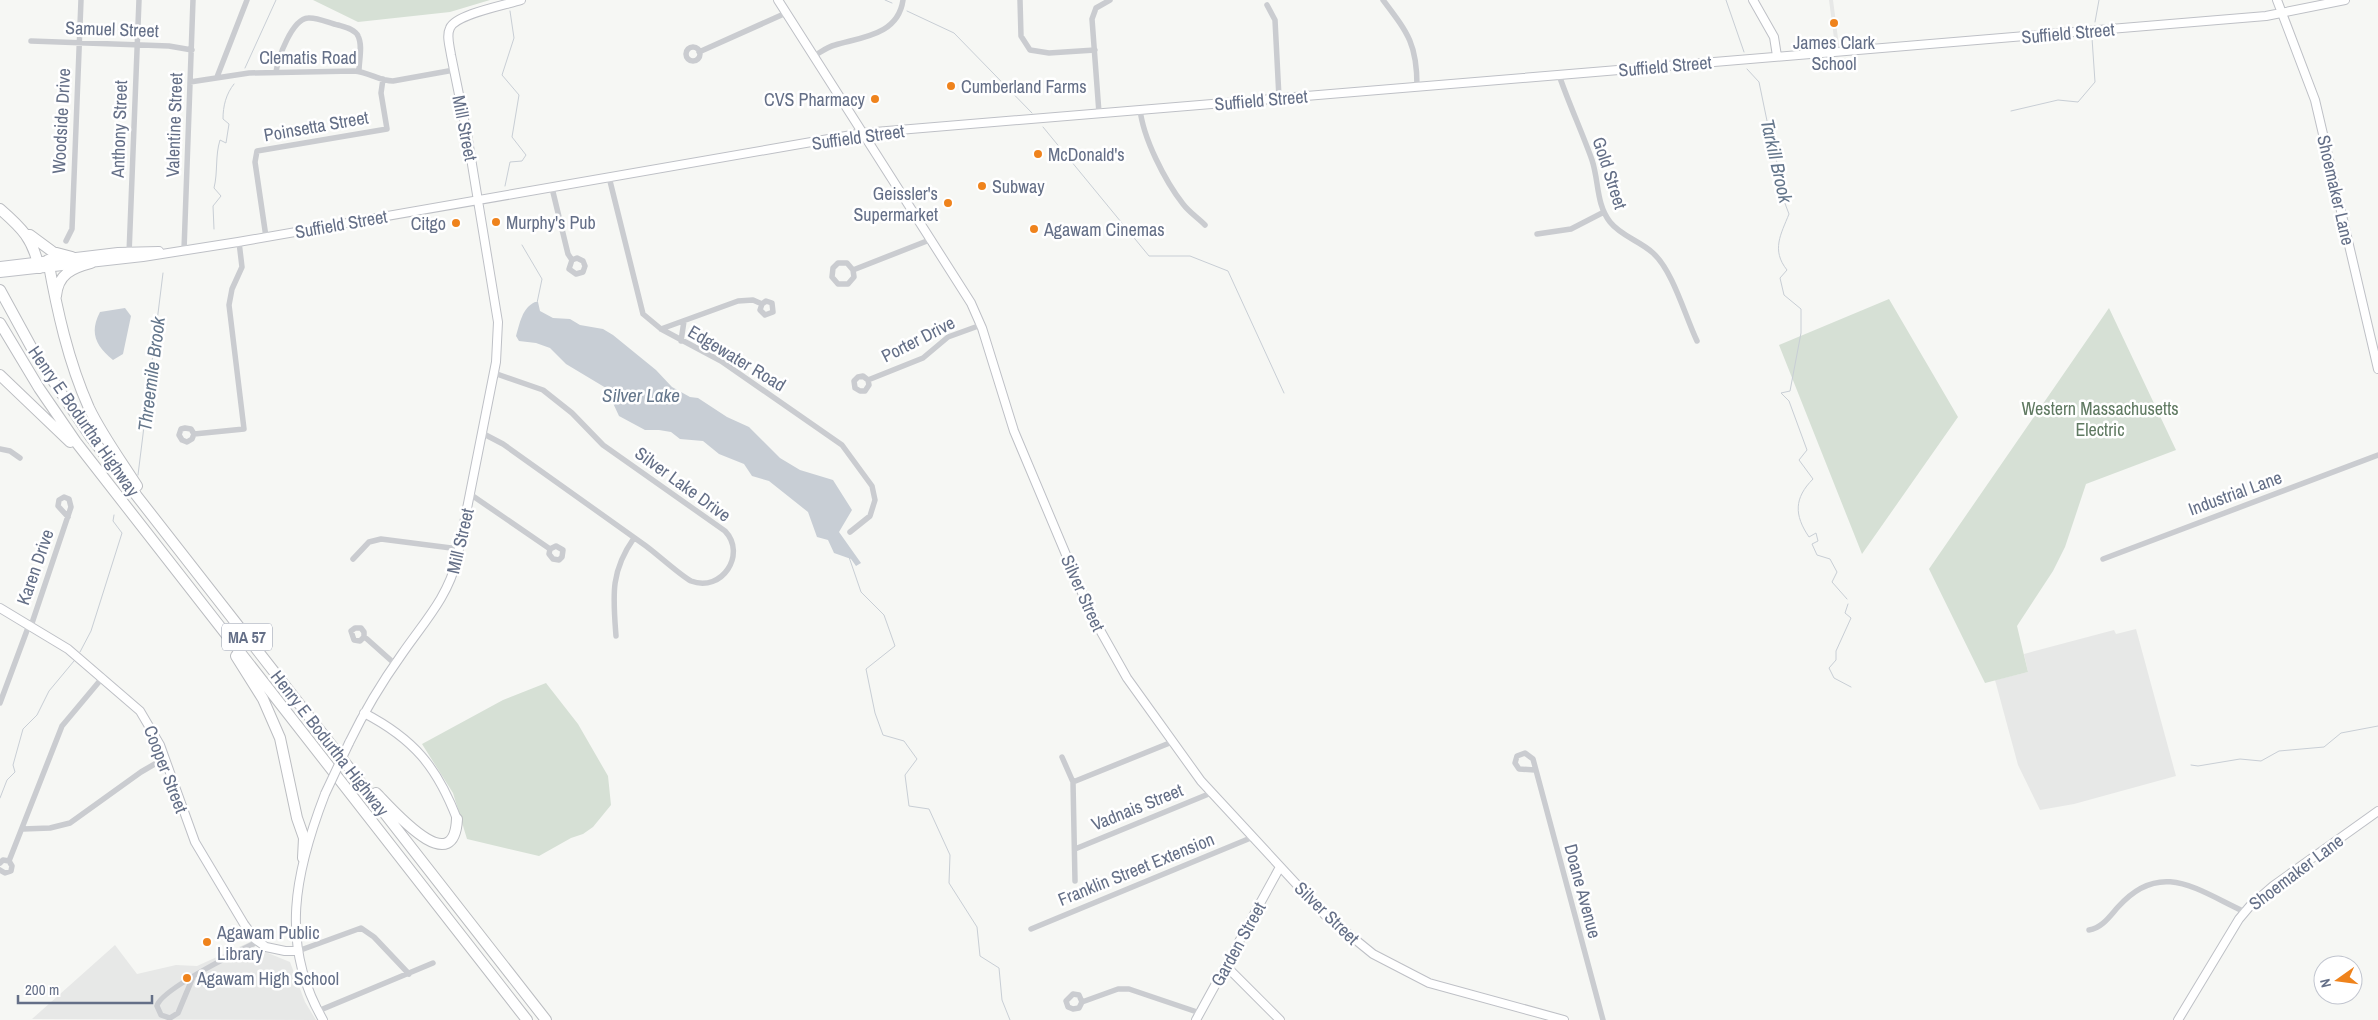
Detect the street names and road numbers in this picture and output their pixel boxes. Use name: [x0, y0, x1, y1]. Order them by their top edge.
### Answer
street label: Samuel Street: [65, 15, 159, 43]
street label: Suffield Street: [2020, 16, 2116, 50]
street label: Clematis Road: [259, 45, 357, 70]
street label: Suffield Street: [1617, 49, 1713, 83]
street label: Woodside Drive: [46, 68, 76, 174]
street label: Valentine Street: [160, 72, 188, 178]
street label: Anthony Street: [105, 80, 133, 179]
street label: Suffield Street: [1213, 83, 1309, 117]
street label: Mill Street: [446, 93, 484, 163]
street label: Poinsetta Street: [262, 104, 370, 148]
street label: Suffield Street: [810, 118, 906, 156]
street label: Shoemaker Lane: [2311, 132, 2361, 248]
street label: Gold Street: [1587, 134, 1633, 212]
street label: Suffield Street: [293, 204, 389, 244]
street label: Porter Drive: [877, 310, 959, 368]
street label: Edgewater Road: [683, 319, 791, 397]
street label: Henry E Bodurtha Highway: [22, 341, 146, 502]
street label: Silver Lake Drive: [630, 441, 736, 527]
street label: Industrial Lane: [2185, 465, 2285, 521]
street label: Mill Street: [440, 506, 480, 576]
street label: Karen Drive: [10, 526, 60, 608]
street label: Silver Street: [1055, 551, 1111, 635]
road number: MA 57: [222, 624, 272, 650]
street label: Henry E Bodurtha Highway: [265, 665, 395, 822]
street label: Cooper Street: [138, 722, 194, 816]
street label: Vadnais Street: [1088, 777, 1186, 837]
street label: Franklin Street Extension: [1054, 826, 1218, 912]
street label: Shoemaker Lane: [2244, 828, 2348, 916]
street label: Doane Avenue: [1558, 841, 1608, 941]
street label: Silver Street: [1289, 876, 1365, 950]
street label: Garden Street: [1205, 897, 1271, 991]

